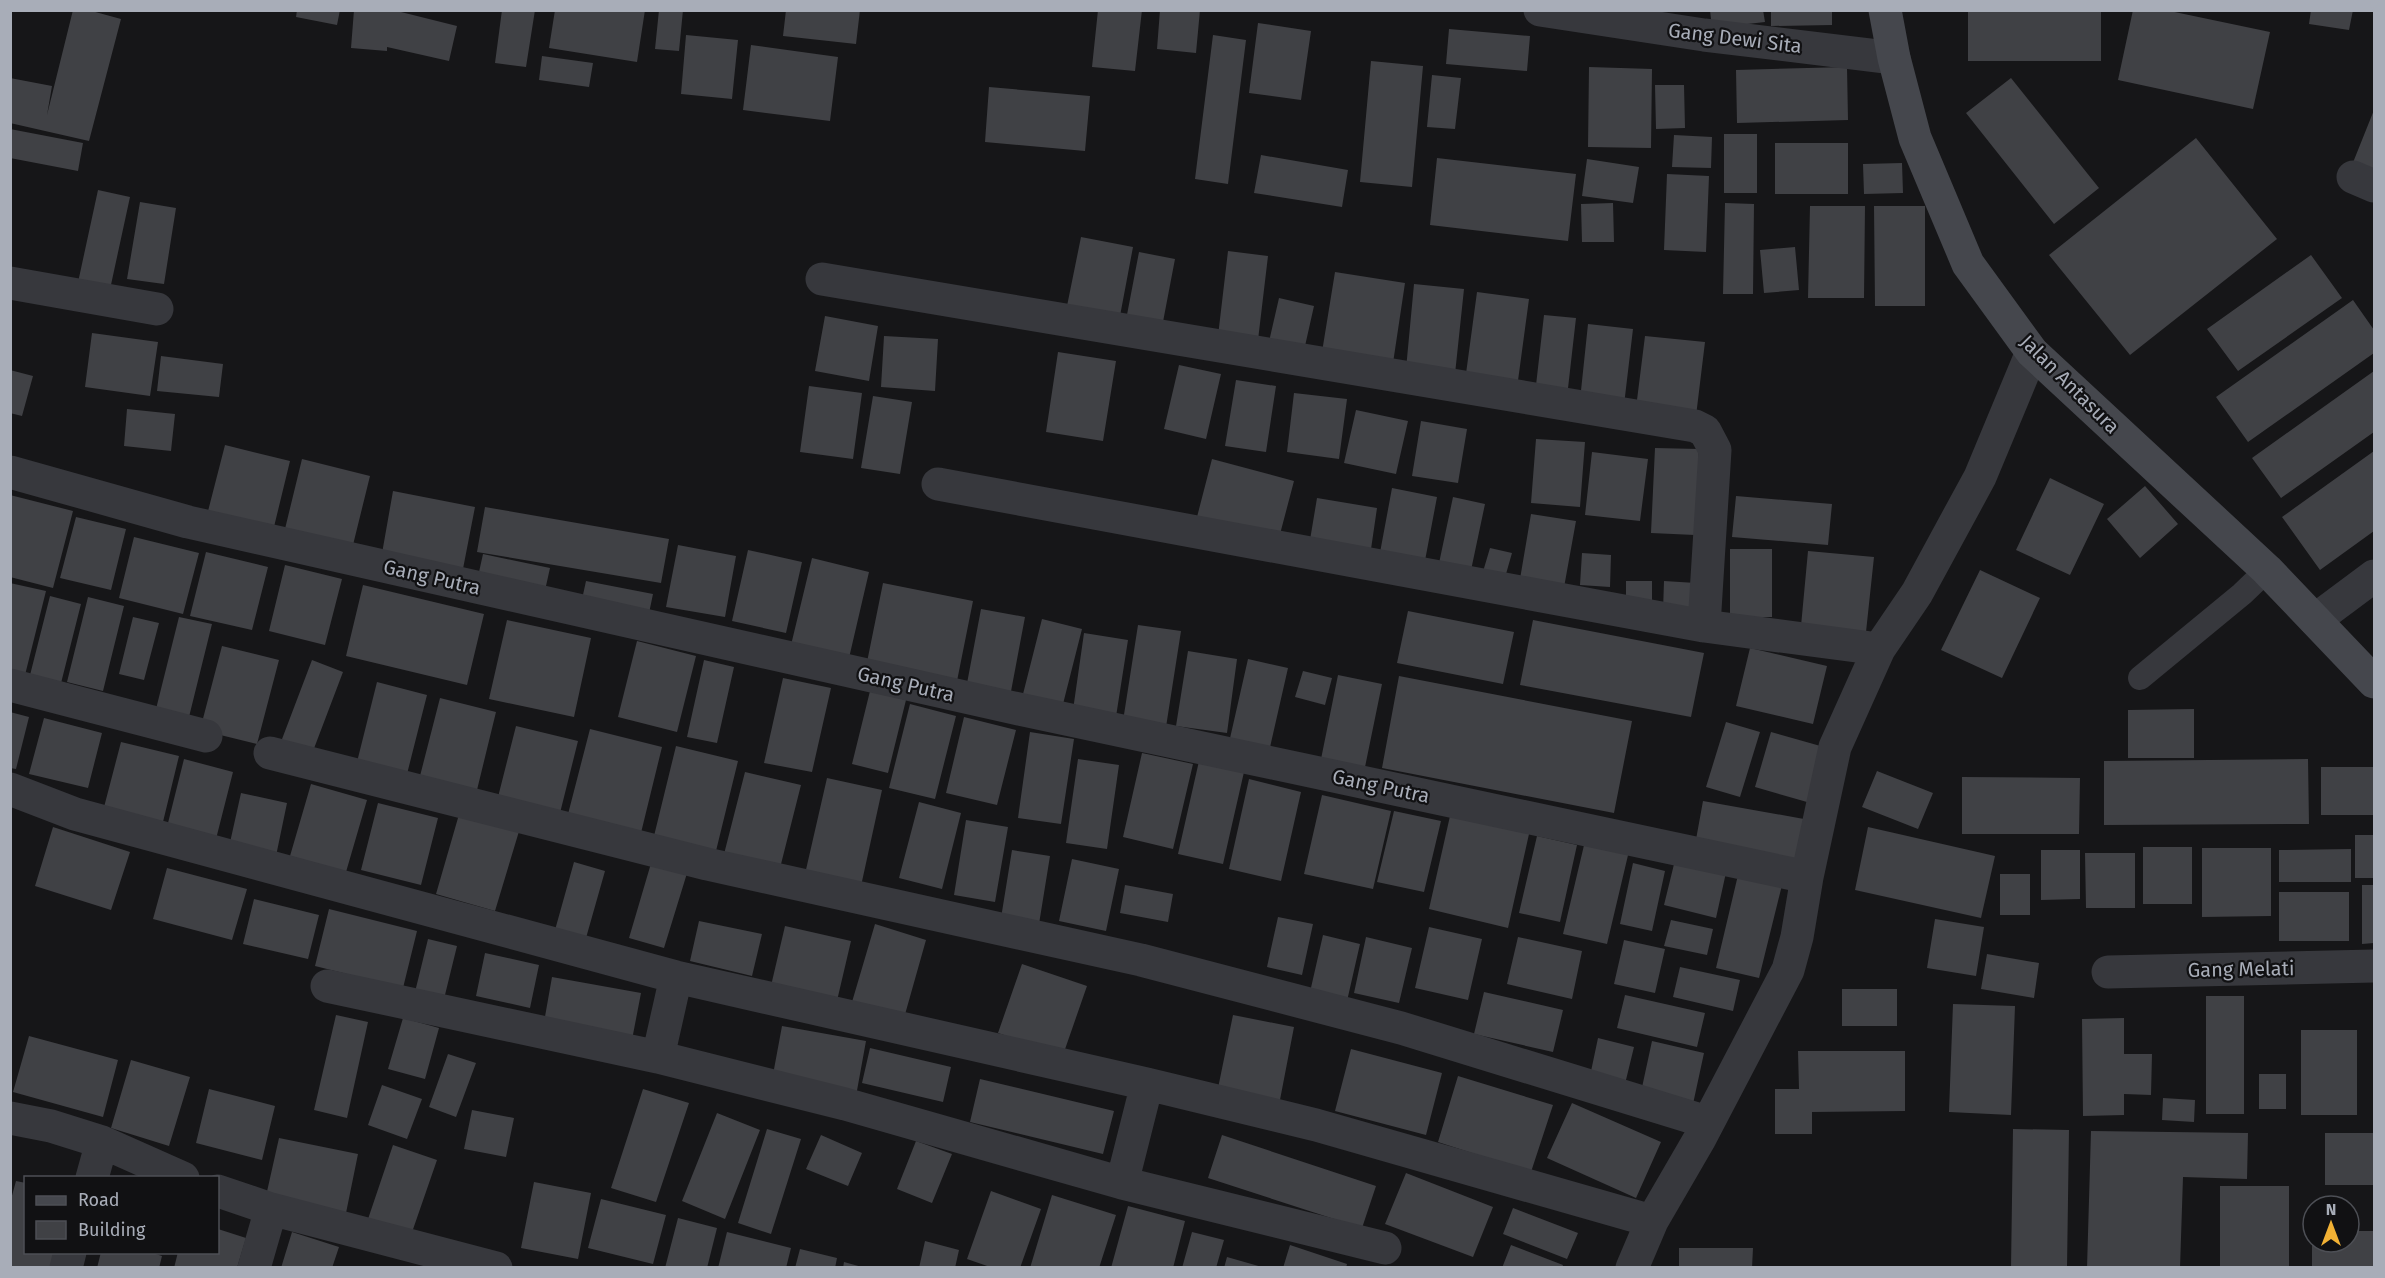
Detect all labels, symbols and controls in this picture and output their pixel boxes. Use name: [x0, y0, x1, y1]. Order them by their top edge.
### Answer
street label: Gang Dewi Sita: [1667, 18, 1803, 58]
street label: Jalan Antasura: [2015, 329, 2125, 439]
street label: Gang Putra: [381, 554, 483, 600]
street label: Gang Putra: [855, 661, 957, 707]
street label: Gang Putra: [1330, 764, 1432, 808]
street label: Gang Melati: [2187, 956, 2295, 982]
legend: [24, 1176, 219, 1254]
text: Road: [78, 1189, 120, 1211]
north arrow: [2301, 1194, 2361, 1254]
text: N: [2326, 1200, 2336, 1219]
text: Building: [78, 1219, 146, 1241]

